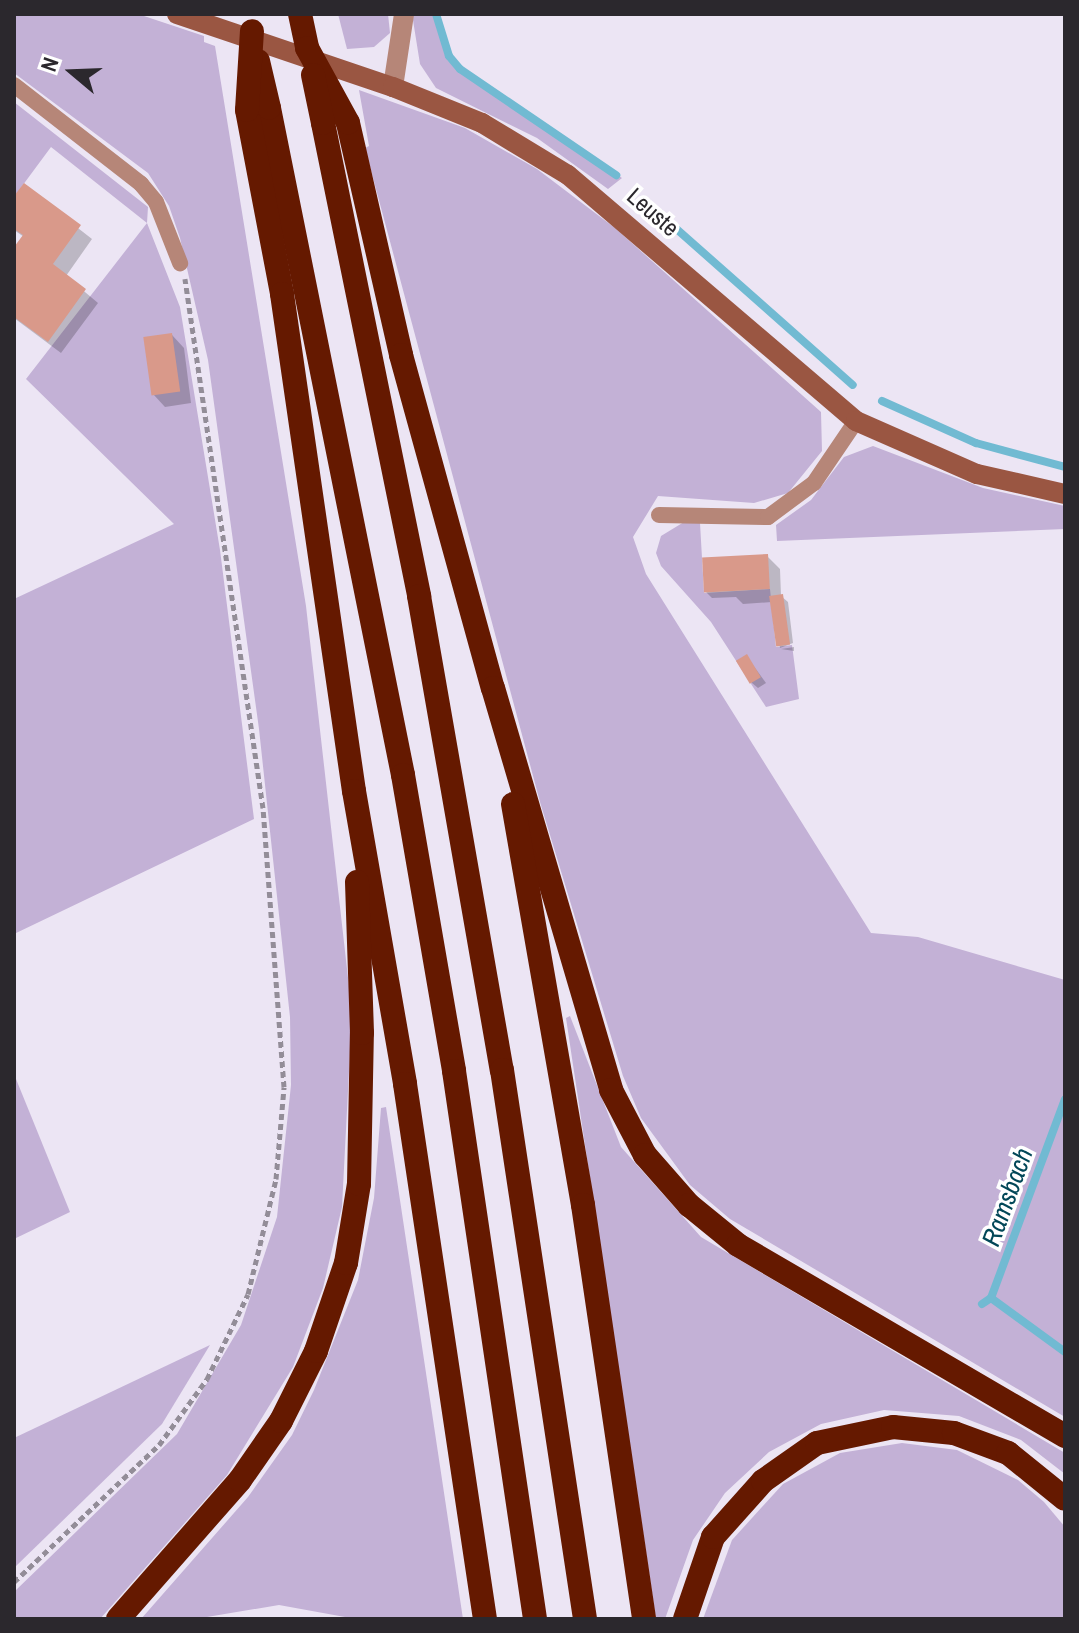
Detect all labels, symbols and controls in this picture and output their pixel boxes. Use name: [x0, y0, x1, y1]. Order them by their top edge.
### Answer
north arrow: [32, 32, 112, 112]
text: N: [33, 53, 66, 75]
street label: Leuste: [621, 182, 685, 242]
water label: Ramsbach: [975, 1144, 1039, 1250]

